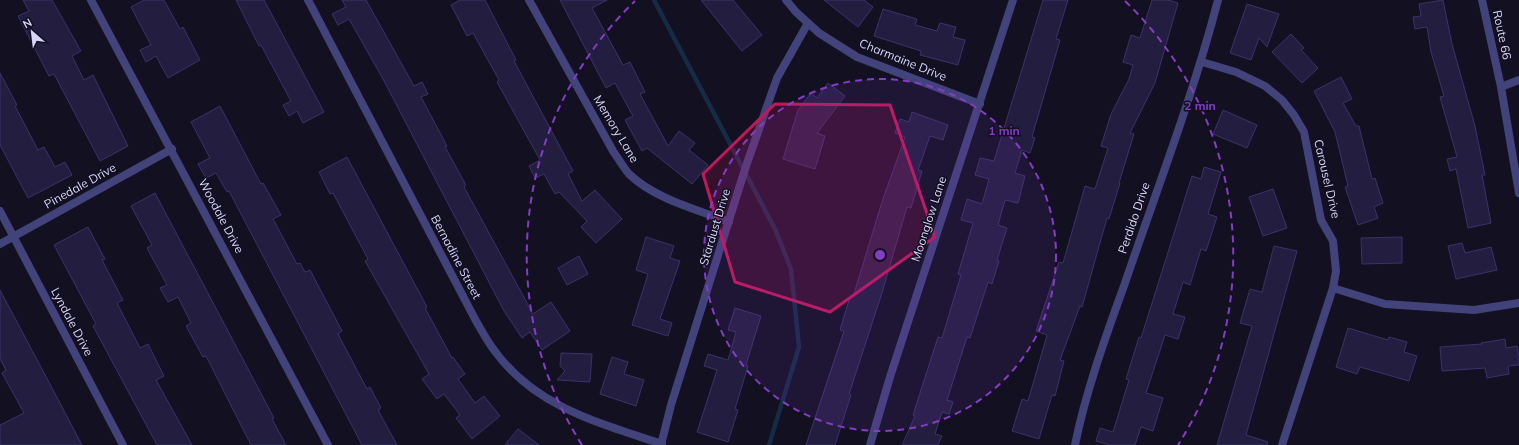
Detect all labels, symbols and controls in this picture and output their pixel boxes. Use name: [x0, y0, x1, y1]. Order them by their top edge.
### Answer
street label: Route 66: [1490, 9, 1515, 61]
north arrow: [12, 12, 52, 52]
text: N: [20, 15, 34, 31]
street label: Charmaine Drive: [857, 35, 949, 84]
street label: Memory Lane: [590, 92, 642, 165]
text: 2 min: [1184, 98, 1216, 113]
text: 1 min: [988, 123, 1020, 138]
street label: Carousel Drive: [1311, 138, 1344, 220]
street label: Pinedale Drive: [41, 160, 118, 212]
street label: Moonglow Lane: [908, 174, 949, 263]
street label: Woodale Drive: [196, 176, 247, 256]
street label: Perdido Drive: [1114, 180, 1153, 256]
street label: Stardust Drive: [696, 187, 733, 267]
street label: Bernadine Street: [428, 212, 485, 301]
centre of rings: [873, 248, 887, 262]
street label: Lyndale Drive: [48, 285, 97, 359]

